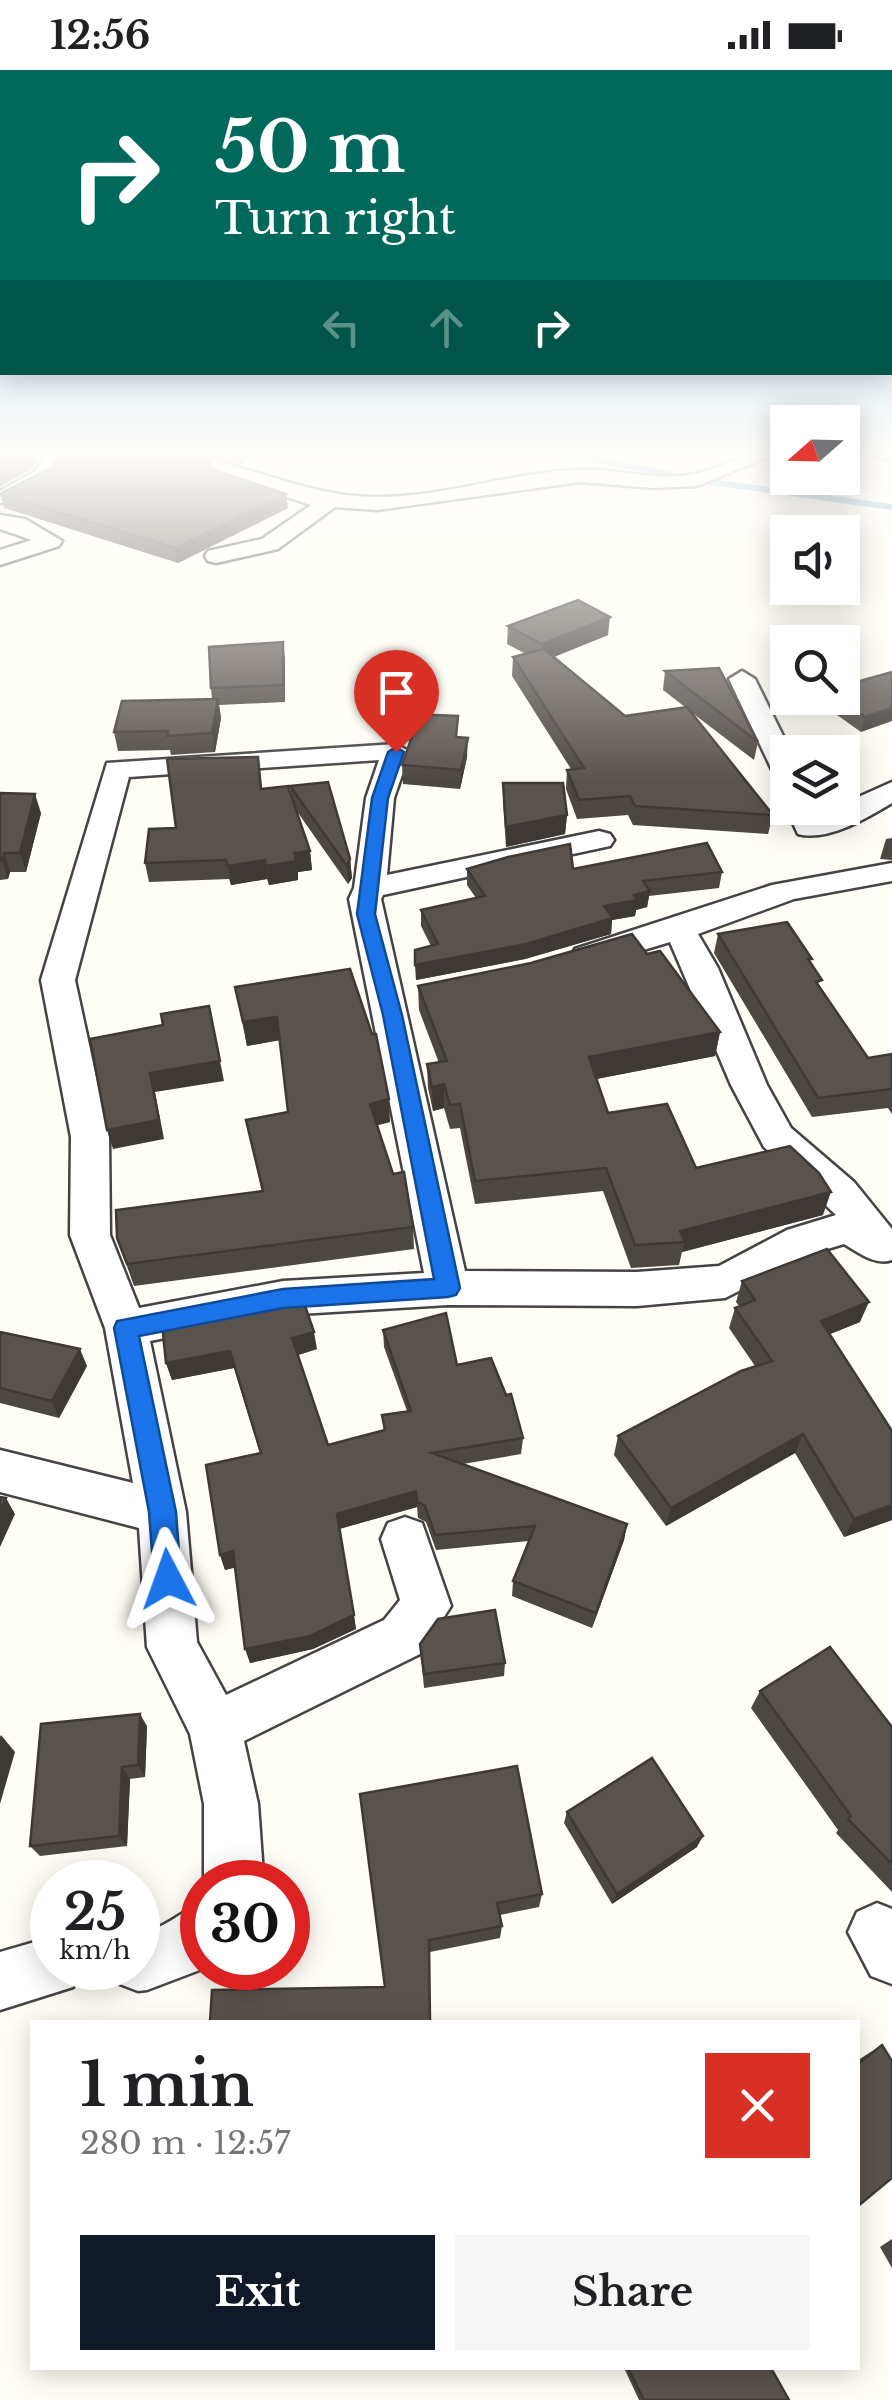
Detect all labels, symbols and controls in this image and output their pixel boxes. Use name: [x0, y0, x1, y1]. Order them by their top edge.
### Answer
text: 12:56: [50, 12, 150, 59]
text: 50 m: [215, 104, 406, 191]
icon: right: [50, 110, 180, 240]
text: Turn right: [215, 190, 456, 246]
icon: left: [314, 300, 369, 355]
icon: ahead: [419, 300, 474, 355]
icon: right: [524, 300, 579, 355]
north arrow: [770, 405, 860, 495]
map controls: [770, 405, 860, 825]
button: sound: [770, 515, 860, 605]
button: search: [770, 625, 860, 715]
pin: [354, 650, 439, 753]
icon: arrive: [369, 665, 424, 720]
button: layers: [770, 735, 860, 825]
position arrow: [116, 1527, 220, 1631]
speed limit sign: 30: [180, 1860, 310, 1990]
text: 25: [64, 1881, 126, 1944]
text: km/h: [60, 1935, 130, 1966]
text: 1 min: [80, 2048, 254, 2122]
button: close: [705, 2053, 810, 2158]
text: 280 m · 12:57: [80, 2123, 290, 2163]
button: Exit: [80, 2235, 435, 2350]
button: Share: [455, 2235, 810, 2350]

